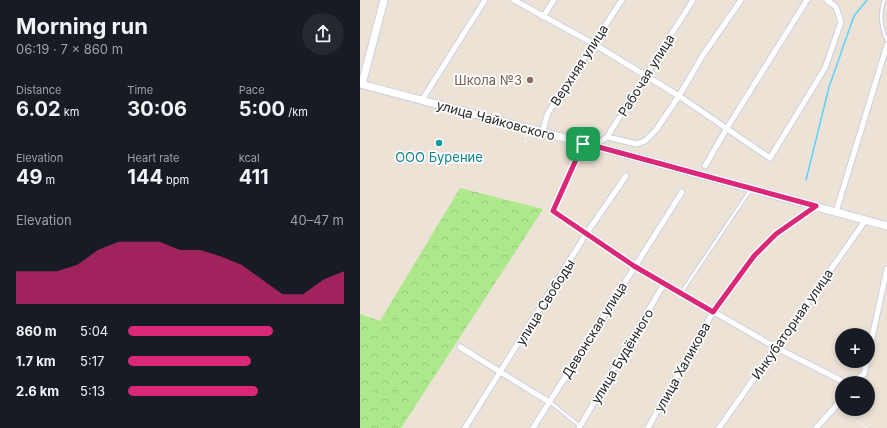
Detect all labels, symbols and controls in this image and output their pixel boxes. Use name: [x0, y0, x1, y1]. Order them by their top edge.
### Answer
text: Morning run: [16, 13, 148, 39]
button: share: [302, 13, 344, 55]
street label: Верхняя улица: [547, 21, 611, 109]
street label: Рабочая улица: [614, 31, 678, 119]
text: 06:19 · 7 × 860 m: [16, 41, 123, 57]
place label: Школа №3: [454, 72, 522, 88]
marker: Школа №3: [525, 75, 535, 85]
text: Distance: [16, 83, 61, 97]
text: Time: [127, 83, 153, 97]
text: Pace: [239, 83, 265, 97]
text: 6.02: [16, 97, 61, 121]
text: 30:06: [127, 97, 187, 121]
text: 5:00: [239, 97, 285, 121]
street label: улица Чайковского: [435, 97, 557, 144]
text: km: [61, 105, 79, 119]
text: /km: [285, 105, 308, 119]
pin: [566, 127, 600, 161]
icon: arrive: [572, 133, 594, 155]
marker: ООО Бурение: [434, 138, 444, 148]
place label: ООО Бурение: [395, 149, 483, 165]
text: Elevation: [16, 151, 63, 165]
text: Heart rate: [127, 151, 179, 165]
text: kcal: [239, 151, 260, 165]
text: 49: [16, 165, 43, 189]
text: 144: [127, 165, 163, 189]
text: 411: [239, 165, 269, 189]
text: m: [43, 173, 55, 187]
text: bpm: [163, 173, 189, 187]
text: Elevation: [16, 212, 72, 228]
text: 40–47 m: [290, 212, 344, 228]
street label: улица Свободы: [512, 256, 578, 348]
street label: Инкубаторная улица: [748, 266, 836, 382]
street label: Девонская улица: [558, 279, 630, 381]
street label: улица Будённого: [587, 305, 657, 406]
street label: улица Халикова: [651, 319, 713, 415]
text: 860 m: [16, 323, 57, 339]
text: 5:04: [80, 323, 108, 339]
map controls: [835, 328, 875, 416]
button: +: [835, 328, 875, 368]
text: 1.7 km: [16, 353, 56, 369]
text: 5:17: [80, 353, 104, 369]
button: −: [835, 376, 875, 416]
text: 2.6 km: [16, 383, 59, 399]
text: 5:13: [80, 383, 105, 399]

